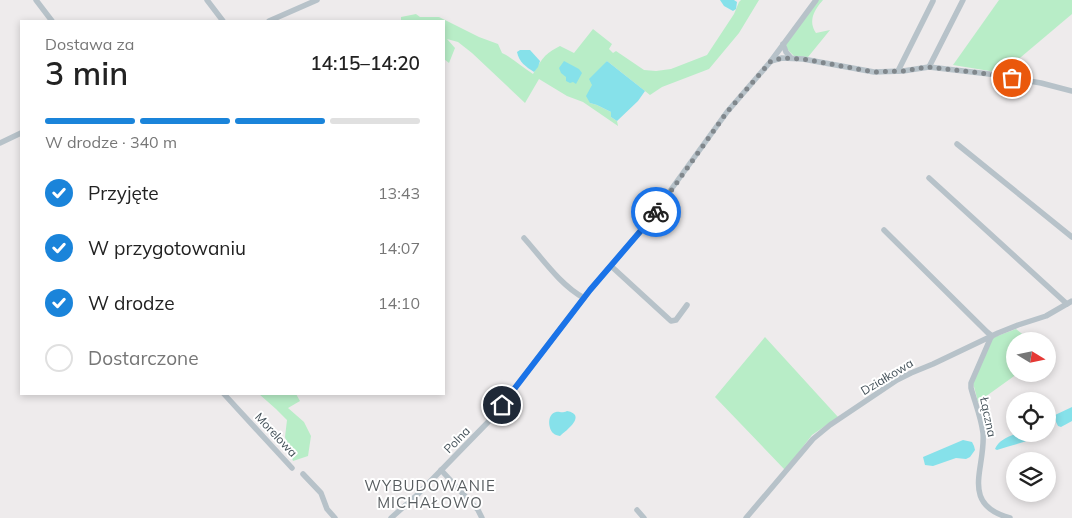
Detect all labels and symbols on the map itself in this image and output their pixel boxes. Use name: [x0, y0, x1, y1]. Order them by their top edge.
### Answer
pin: [991, 57, 1033, 99]
courier: [631, 187, 681, 237]
north arrow: [1006, 332, 1056, 382]
street label: Działkowa: [858, 355, 916, 398]
pin: [481, 384, 523, 426]
street label: Łączna: [977, 395, 1000, 438]
street label: Morelowa: [252, 409, 301, 460]
street label: Polna: [440, 423, 473, 456]
district label: WYBUDOWANIE MICHAŁOWO: [364, 476, 496, 512]

